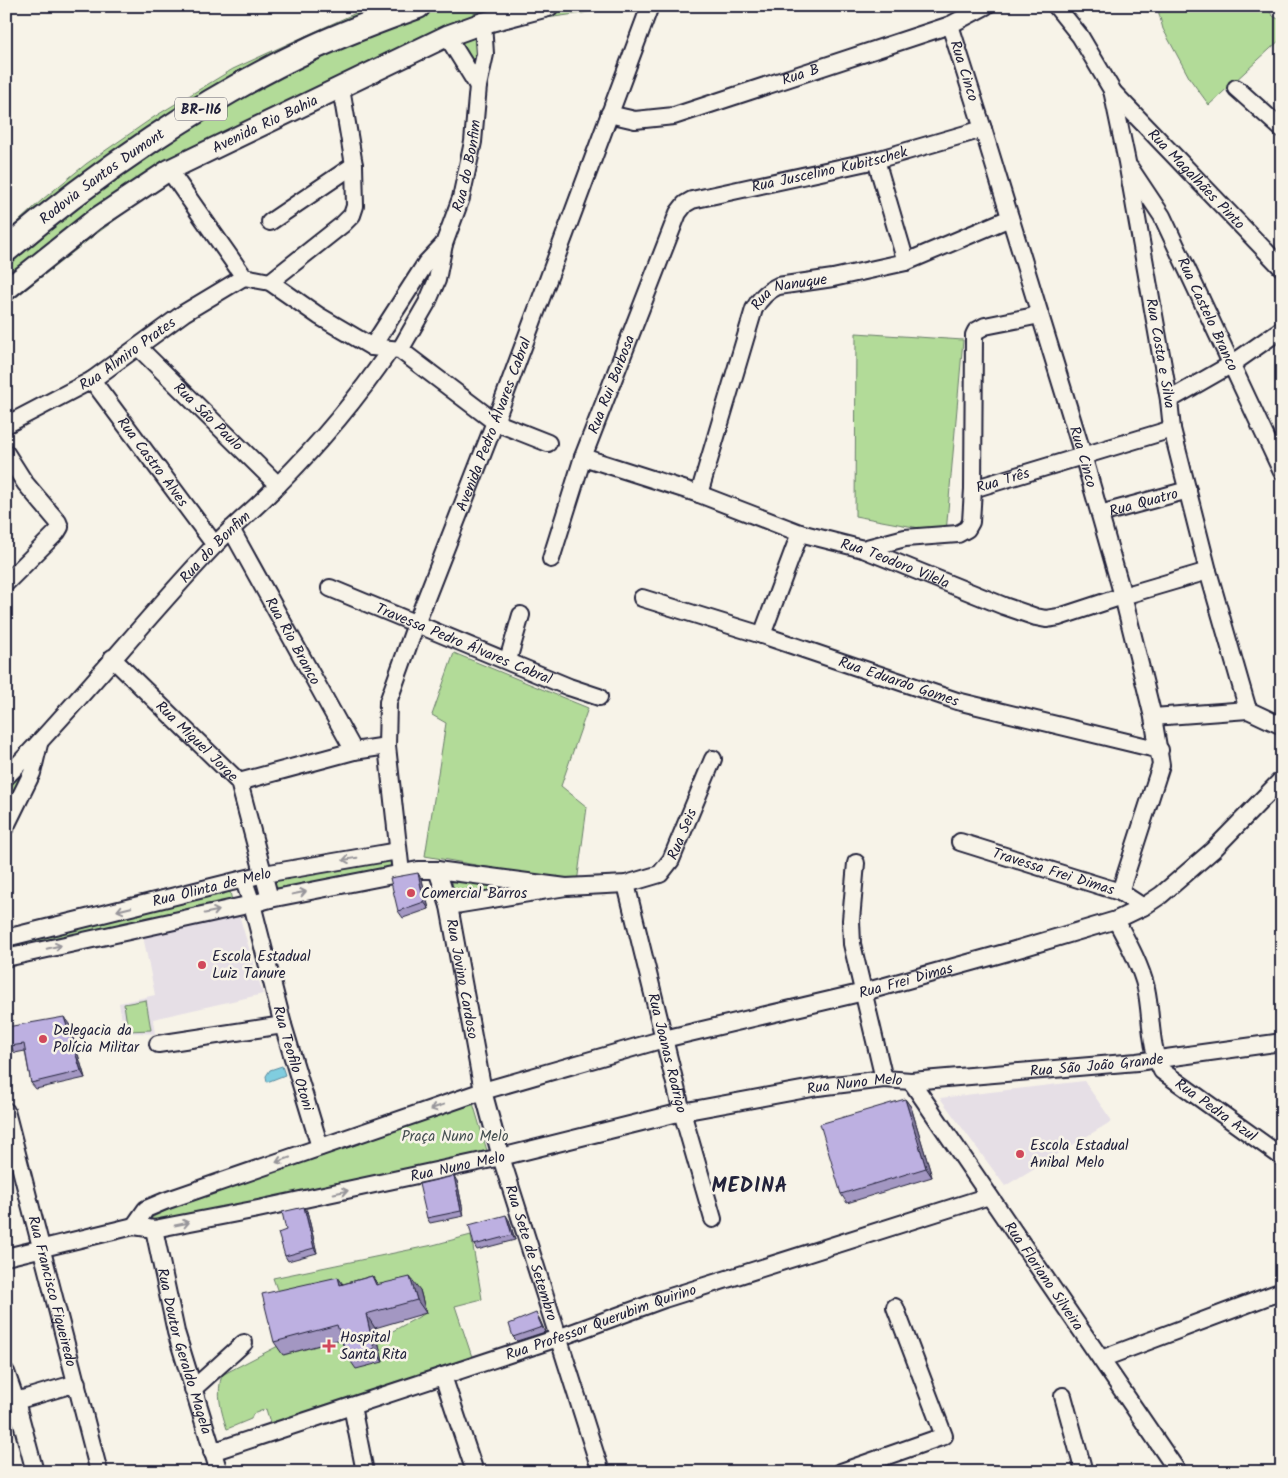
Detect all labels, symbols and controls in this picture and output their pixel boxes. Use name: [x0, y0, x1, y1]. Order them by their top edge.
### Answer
street label: Rua Cinco: [943, 37, 985, 105]
street label: Rua B: [779, 58, 823, 93]
street label: Avenida Rio Bahia: [208, 89, 322, 160]
road number: BR-116: [175, 98, 227, 120]
street label: Rua do Bonfim: [446, 119, 488, 215]
street label: Rodovia Santos Dumont: [34, 123, 170, 231]
street label: Rua Magalhães Pinto: [1141, 124, 1250, 236]
street label: Rua Juscelino Kubitschek: [749, 140, 912, 200]
street label: Rua Castelo Branco: [1170, 253, 1244, 376]
street label: Rua Nanuque: [745, 268, 829, 315]
street label: Rua Costa e Silva: [1138, 296, 1181, 410]
street label: Rua Almiro Prates: [75, 311, 182, 398]
street label: Rua Rui Barbosa: [582, 332, 642, 438]
street label: Avenida Pedro Álvares Cabral: [450, 334, 539, 515]
street label: Rua São Paulo: [167, 377, 248, 457]
street label: Rua Castro Alves: [110, 412, 194, 513]
street label: Rua Cinco: [1062, 423, 1103, 491]
street label: Rua Três: [973, 461, 1033, 500]
street label: Rua Quatro: [1107, 482, 1181, 524]
street label: Rua do Bonfim: [174, 506, 257, 589]
street label: Rua Teodoro Vilela: [838, 533, 953, 596]
street label: Rua Rio Branco: [258, 593, 326, 690]
street label: Travessa Pedro Álvares Cabral: [372, 597, 556, 692]
street label: Rua Eduardo Gomes: [835, 651, 963, 714]
street label: Rua Miguel Jorge: [149, 696, 244, 788]
street label: Rua Seis: [661, 804, 704, 864]
street label: Travessa Frei Dimas: [989, 842, 1118, 903]
one-way arrow: [343, 855, 359, 865]
street label: Rua Olinta de Melo: [150, 862, 273, 914]
place label: Comercial Barros: [421, 882, 528, 906]
marker: Comercial Barros: [405, 887, 417, 899]
one-way arrow: [291, 888, 307, 897]
one-way arrow: [116, 905, 132, 914]
one-way arrow: [204, 907, 220, 916]
street label: Rua Jovino Cardoso: [439, 917, 484, 1041]
one-way arrow: [45, 942, 61, 951]
place label: Escola Estadual Luiz Tanure: [212, 945, 311, 986]
street label: Rua Frei Dimas: [856, 957, 956, 1006]
marker: Escola Estadual Luiz Tanure: [196, 959, 208, 971]
street label: Rua Joanas Rodrigo: [640, 991, 693, 1116]
street label: Rua Teofilo Otoni: [266, 1003, 320, 1115]
place label: Delegacia da Polícia Militar: [53, 1019, 140, 1060]
marker: Delegacia da Polícia Militar: [37, 1033, 49, 1045]
street label: Rua São João Grande: [1029, 1047, 1165, 1084]
street label: Rua Nuno Melo: [805, 1068, 904, 1102]
street label: Rua Pedra Azul: [1169, 1073, 1262, 1149]
one-way arrow: [429, 1103, 445, 1112]
park label: Praça Nuno Melo: [401, 1125, 509, 1149]
place label: Escola Estadual Anibal Melo: [1030, 1134, 1129, 1175]
street label: Rua Nuno Melo: [408, 1145, 508, 1189]
marker: Escola Estadual Anibal Melo: [1014, 1148, 1026, 1160]
one-way arrow: [276, 1156, 291, 1165]
district label: MEDINA: [712, 1171, 788, 1203]
street label: Rua Sete de Setembro: [498, 1182, 563, 1324]
one-way arrow: [333, 1186, 349, 1196]
street label: Rua Francisco Figueiredo: [20, 1213, 82, 1370]
street label: Rua Floriano Silveira: [997, 1217, 1089, 1336]
one-way arrow: [173, 1218, 189, 1228]
street label: Rua Doutor Geraldo Magela: [150, 1266, 218, 1438]
street label: Rua Professor Querubim Quirino: [503, 1278, 700, 1367]
place label: Hospital Santa Rita: [340, 1326, 407, 1367]
marker: Hospital Santa Rita: [322, 1339, 336, 1353]

